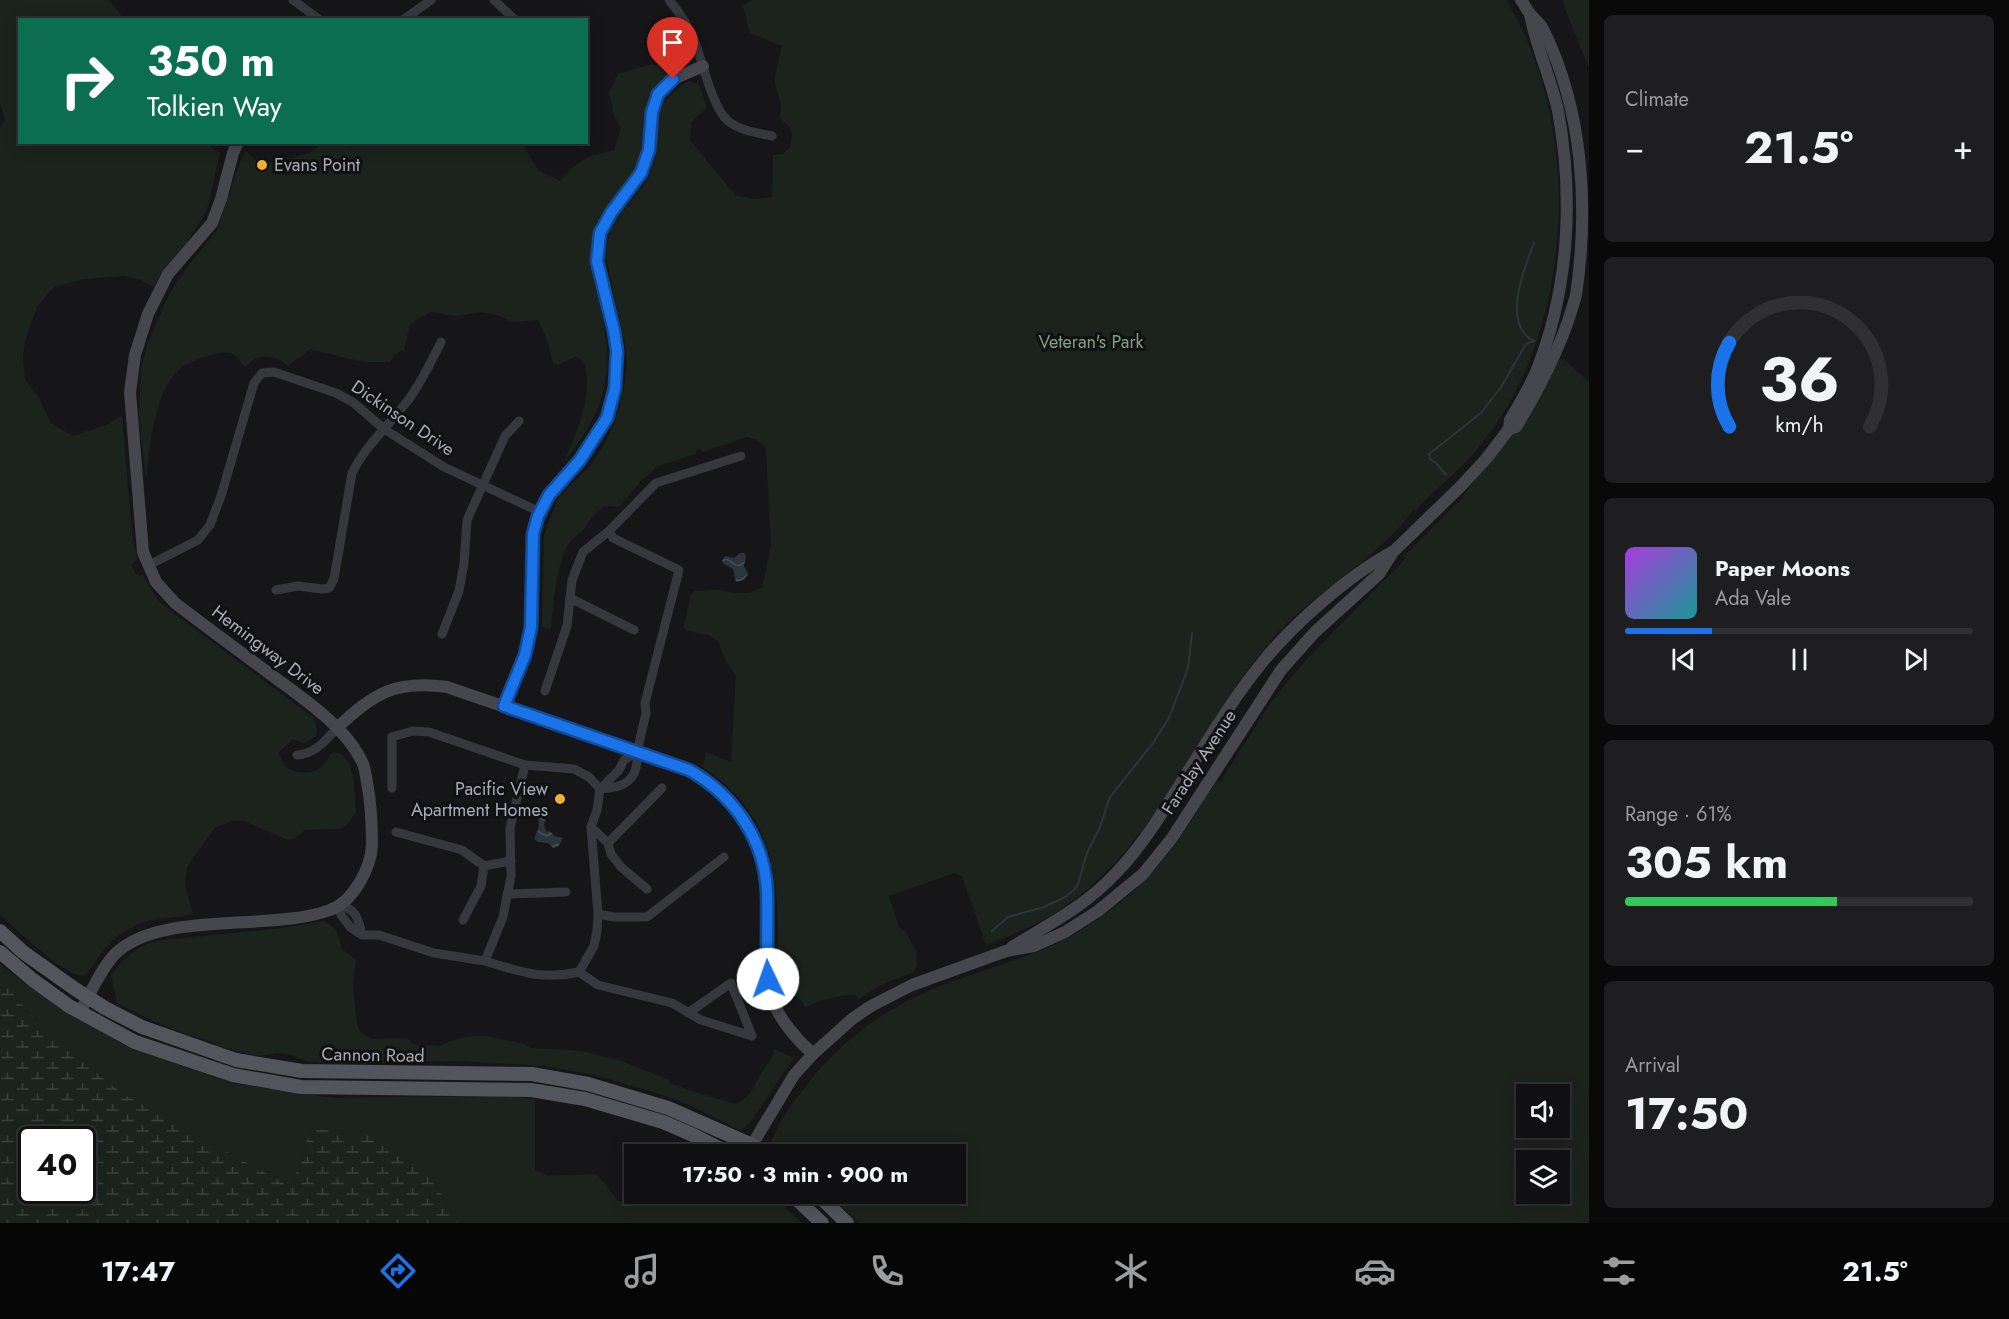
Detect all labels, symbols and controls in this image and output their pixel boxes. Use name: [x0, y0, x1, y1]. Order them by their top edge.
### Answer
pin: [647, 17, 698, 79]
icon: arrive: [656, 26, 689, 59]
text: 350 m: [147, 31, 275, 92]
icon: right: [48, 42, 126, 120]
text: Climate: [1625, 85, 1689, 114]
text: Tolkien Way: [147, 87, 282, 126]
text: 21.5°: [1744, 115, 1853, 180]
text: −: [1625, 124, 1644, 171]
text: +: [1953, 124, 1973, 171]
place label: Evans Point: [274, 152, 361, 178]
marker: Evans Point: [255, 158, 269, 172]
park label: Veteran's Park: [1038, 329, 1144, 355]
text: 36: [1759, 334, 1839, 424]
street label: Dickinson Drive: [346, 374, 460, 462]
text: km/h: [1775, 409, 1823, 440]
text: Paper Moons: [1715, 552, 1850, 584]
text: Ada Vale: [1715, 584, 1791, 613]
street label: Hemingway Drive: [206, 599, 330, 701]
icon: previous: [1667, 643, 1700, 676]
icon: pause: [1783, 643, 1816, 676]
icon: next: [1899, 643, 1932, 676]
street label: Faraday Avenue: [1155, 705, 1243, 819]
place label: Pacific View Apartment Homes: [411, 776, 549, 823]
marker: Pacific View Apartment Homes: [553, 792, 567, 806]
text: Range · 61%: [1625, 800, 1732, 829]
text: 305 km: [1625, 830, 1788, 895]
position arrow: [736, 947, 800, 1011]
street label: Cannon Road: [321, 1041, 425, 1069]
text: Arrival: [1625, 1051, 1680, 1080]
text: 17:50: [1625, 1081, 1748, 1146]
map controls: [1516, 1084, 1570, 1204]
button: sound: [1516, 1084, 1570, 1138]
speed limit sign: 40: [18, 1126, 96, 1204]
button: layers: [1516, 1150, 1570, 1204]
text: 17:50 · 3 min · 900 m: [682, 1158, 908, 1190]
icon: directions: [377, 1250, 419, 1292]
icon: music: [621, 1250, 663, 1292]
icon: phone: [866, 1250, 908, 1292]
icon: climate: [1110, 1250, 1152, 1292]
icon: car: [1354, 1250, 1396, 1292]
icon: filters: [1598, 1250, 1640, 1292]
text: 17:47: [101, 1252, 175, 1291]
text: 21.5°: [1842, 1252, 1908, 1291]

